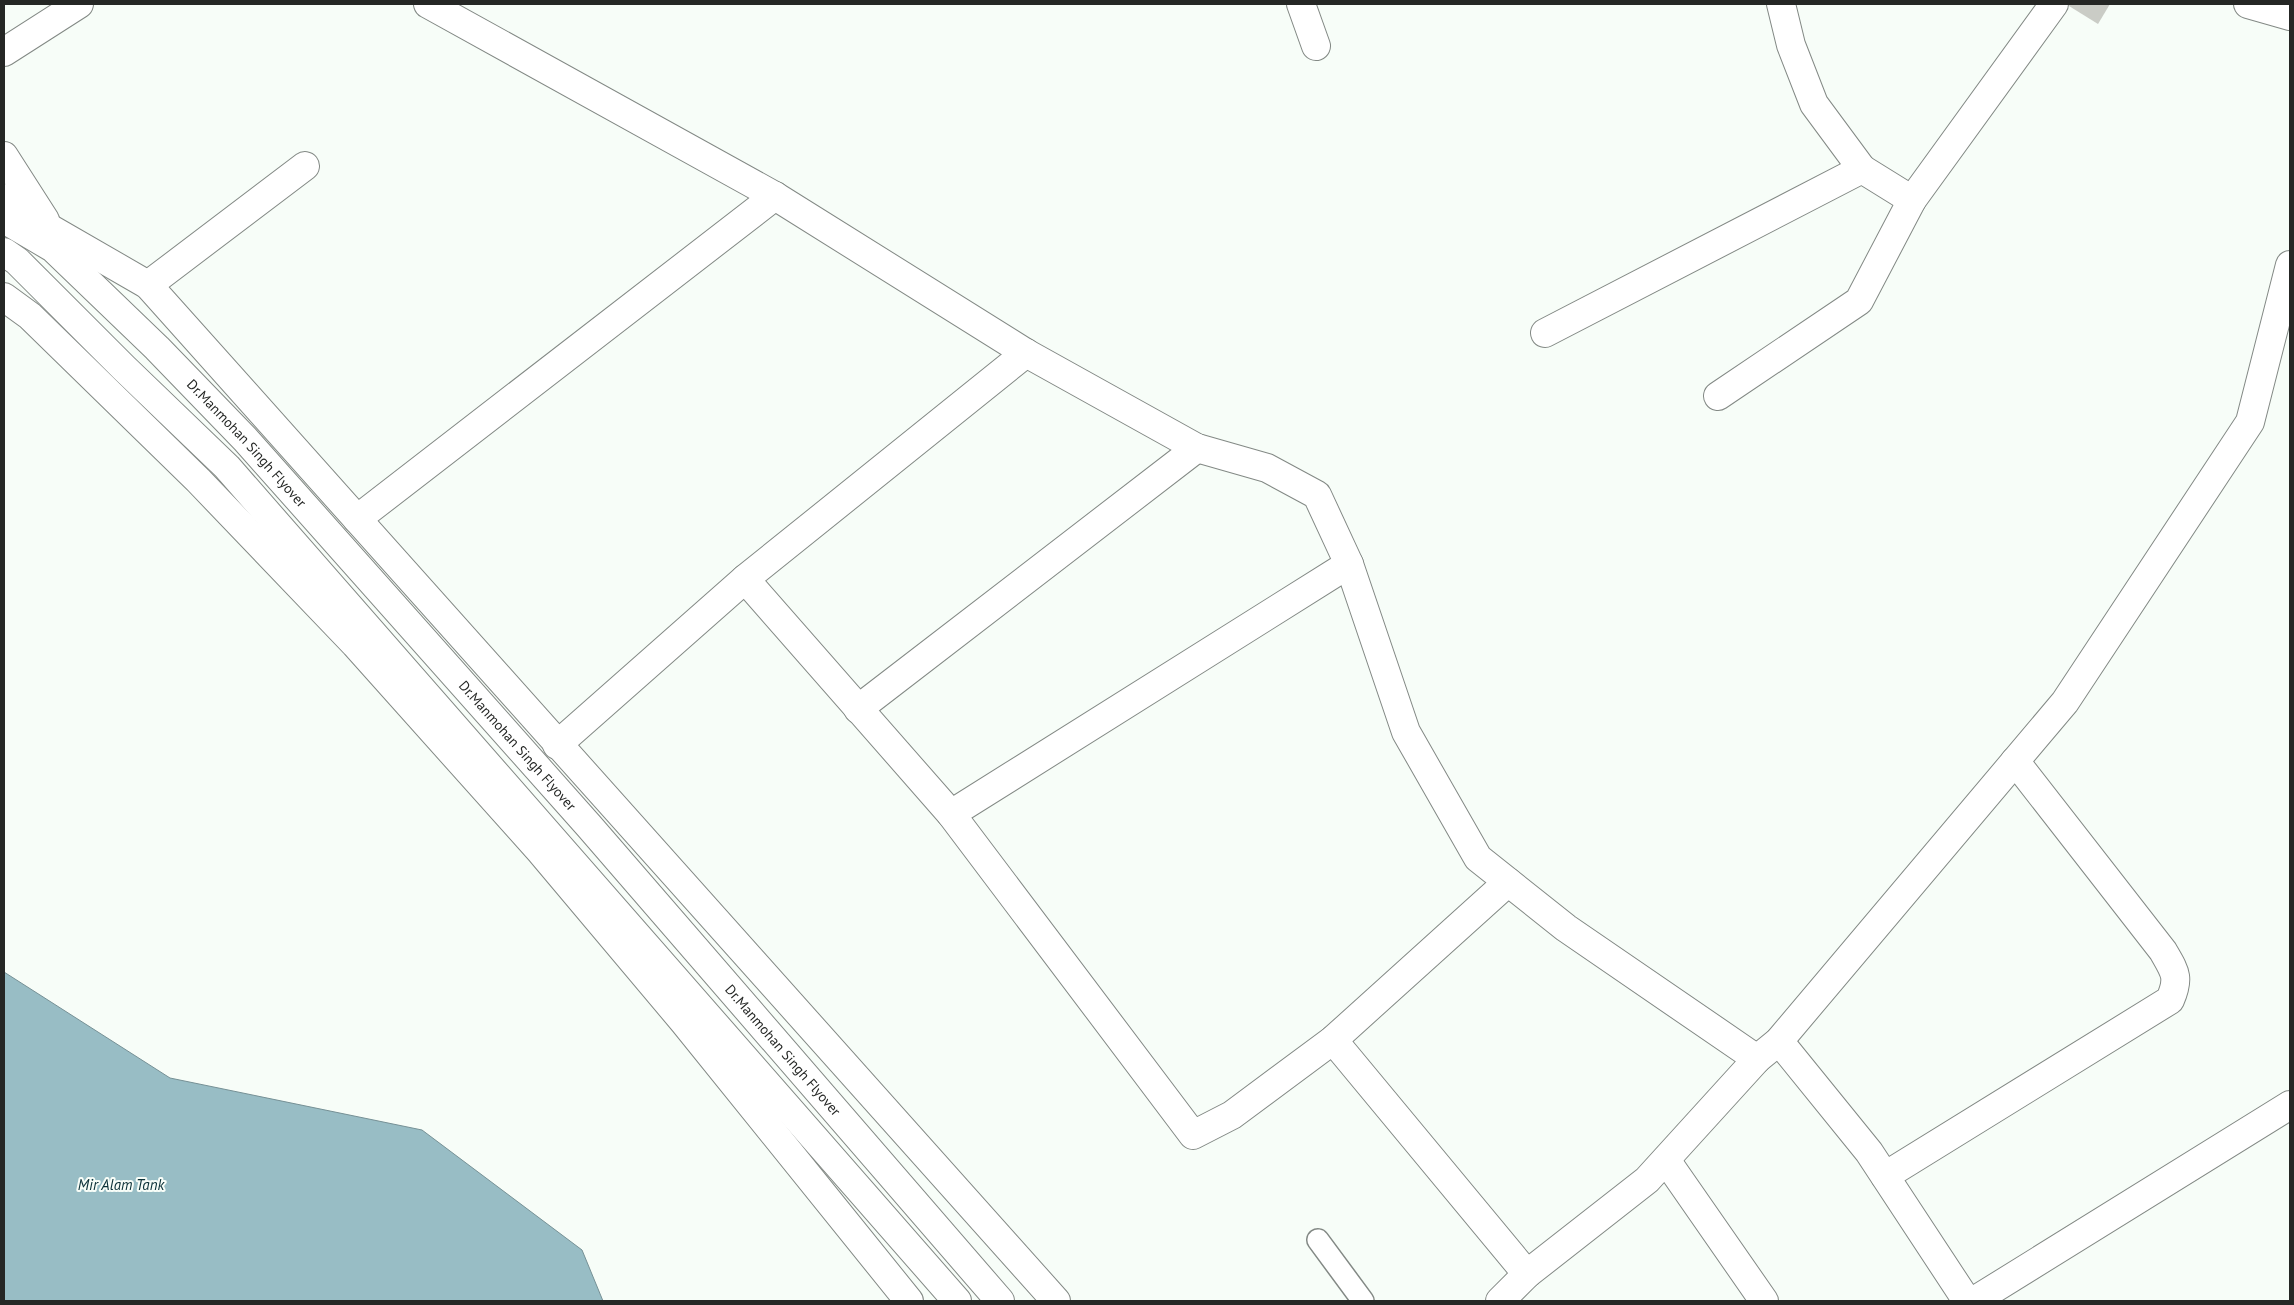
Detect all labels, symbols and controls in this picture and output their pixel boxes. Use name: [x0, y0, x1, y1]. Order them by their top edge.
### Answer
street label: Dr.Manmohan Singh Flyover: [183, 375, 311, 511]
street label: Dr.Manmohan Singh Flyover: [455, 677, 580, 815]
street label: Dr.Manmohan Singh Flyover: [721, 981, 845, 1120]
water label: Mir Alam Tank: [78, 1175, 166, 1194]

